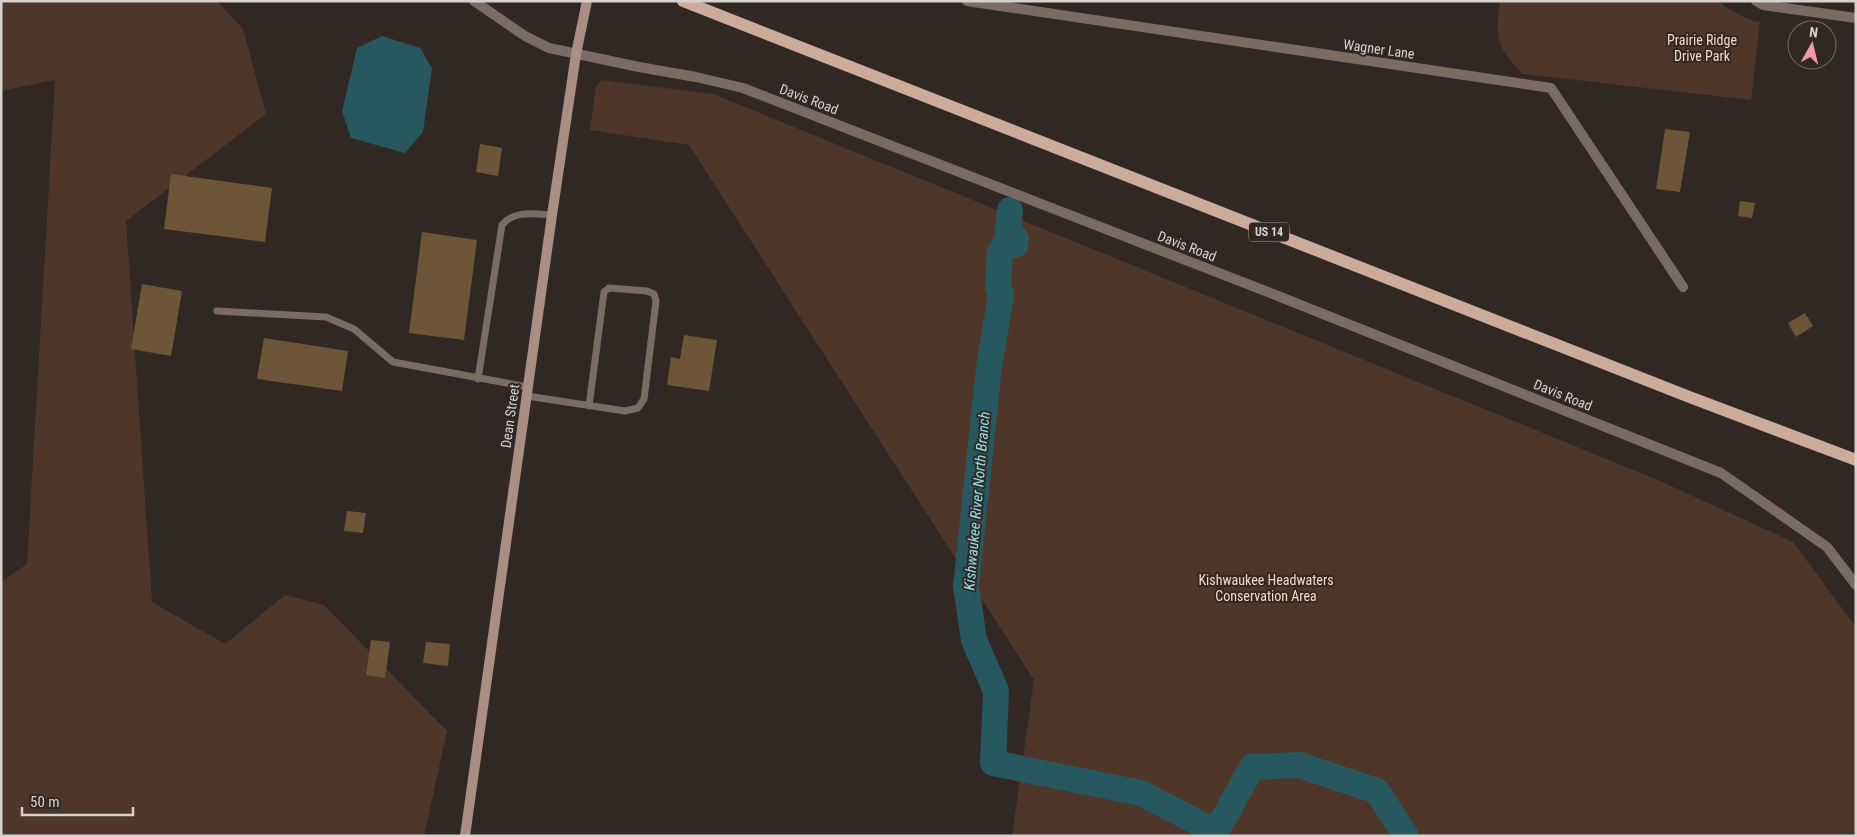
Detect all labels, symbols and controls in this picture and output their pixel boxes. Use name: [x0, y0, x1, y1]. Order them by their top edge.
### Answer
north arrow: [1787, 20, 1837, 70]
text: N: [1808, 24, 1819, 41]
park label: Prairie Ridge Drive Park: [1667, 32, 1737, 64]
street label: Wagner Lane: [1342, 36, 1416, 62]
street label: Davis Road: [777, 81, 841, 117]
road number: US 14: [1249, 222, 1289, 242]
street label: Davis Road: [1155, 228, 1219, 264]
street label: Davis Road: [1531, 376, 1595, 414]
street label: Dean Street: [498, 383, 522, 449]
water label: Kishwaukee River North Branch: [960, 411, 994, 591]
park label: Kishwaukee Headwaters Conservation Area: [1198, 572, 1334, 604]
scale bar: [22, 784, 134, 816]
text: 50 m: [30, 793, 60, 811]

